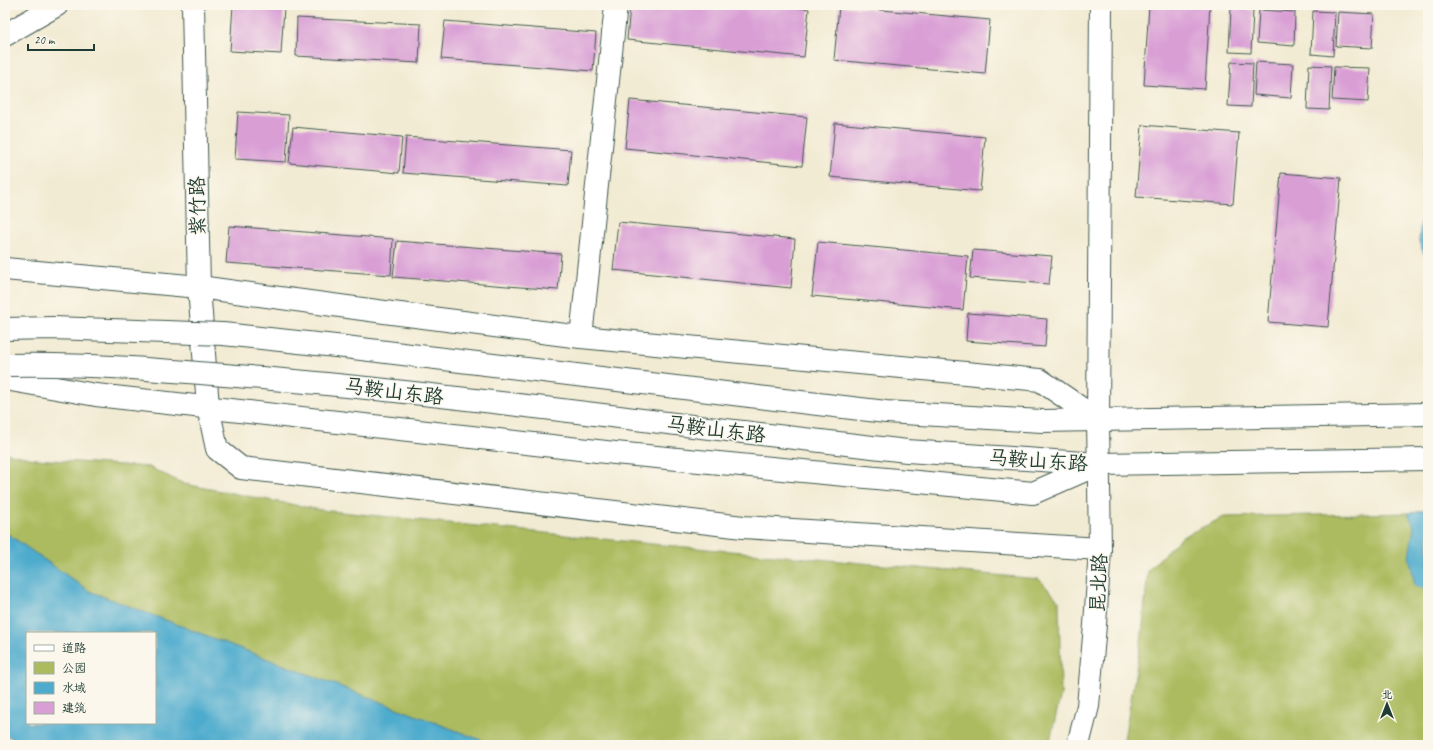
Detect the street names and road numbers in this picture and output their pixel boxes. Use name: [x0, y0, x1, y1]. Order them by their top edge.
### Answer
street label: 紫竹路: [184, 175, 211, 236]
street label: 马鞍山东路: [343, 373, 446, 410]
street label: 马鞍山东路: [665, 411, 768, 448]
street label: 马鞍山东路: [987, 445, 1090, 477]
street label: 昆北路: [1084, 551, 1113, 614]

